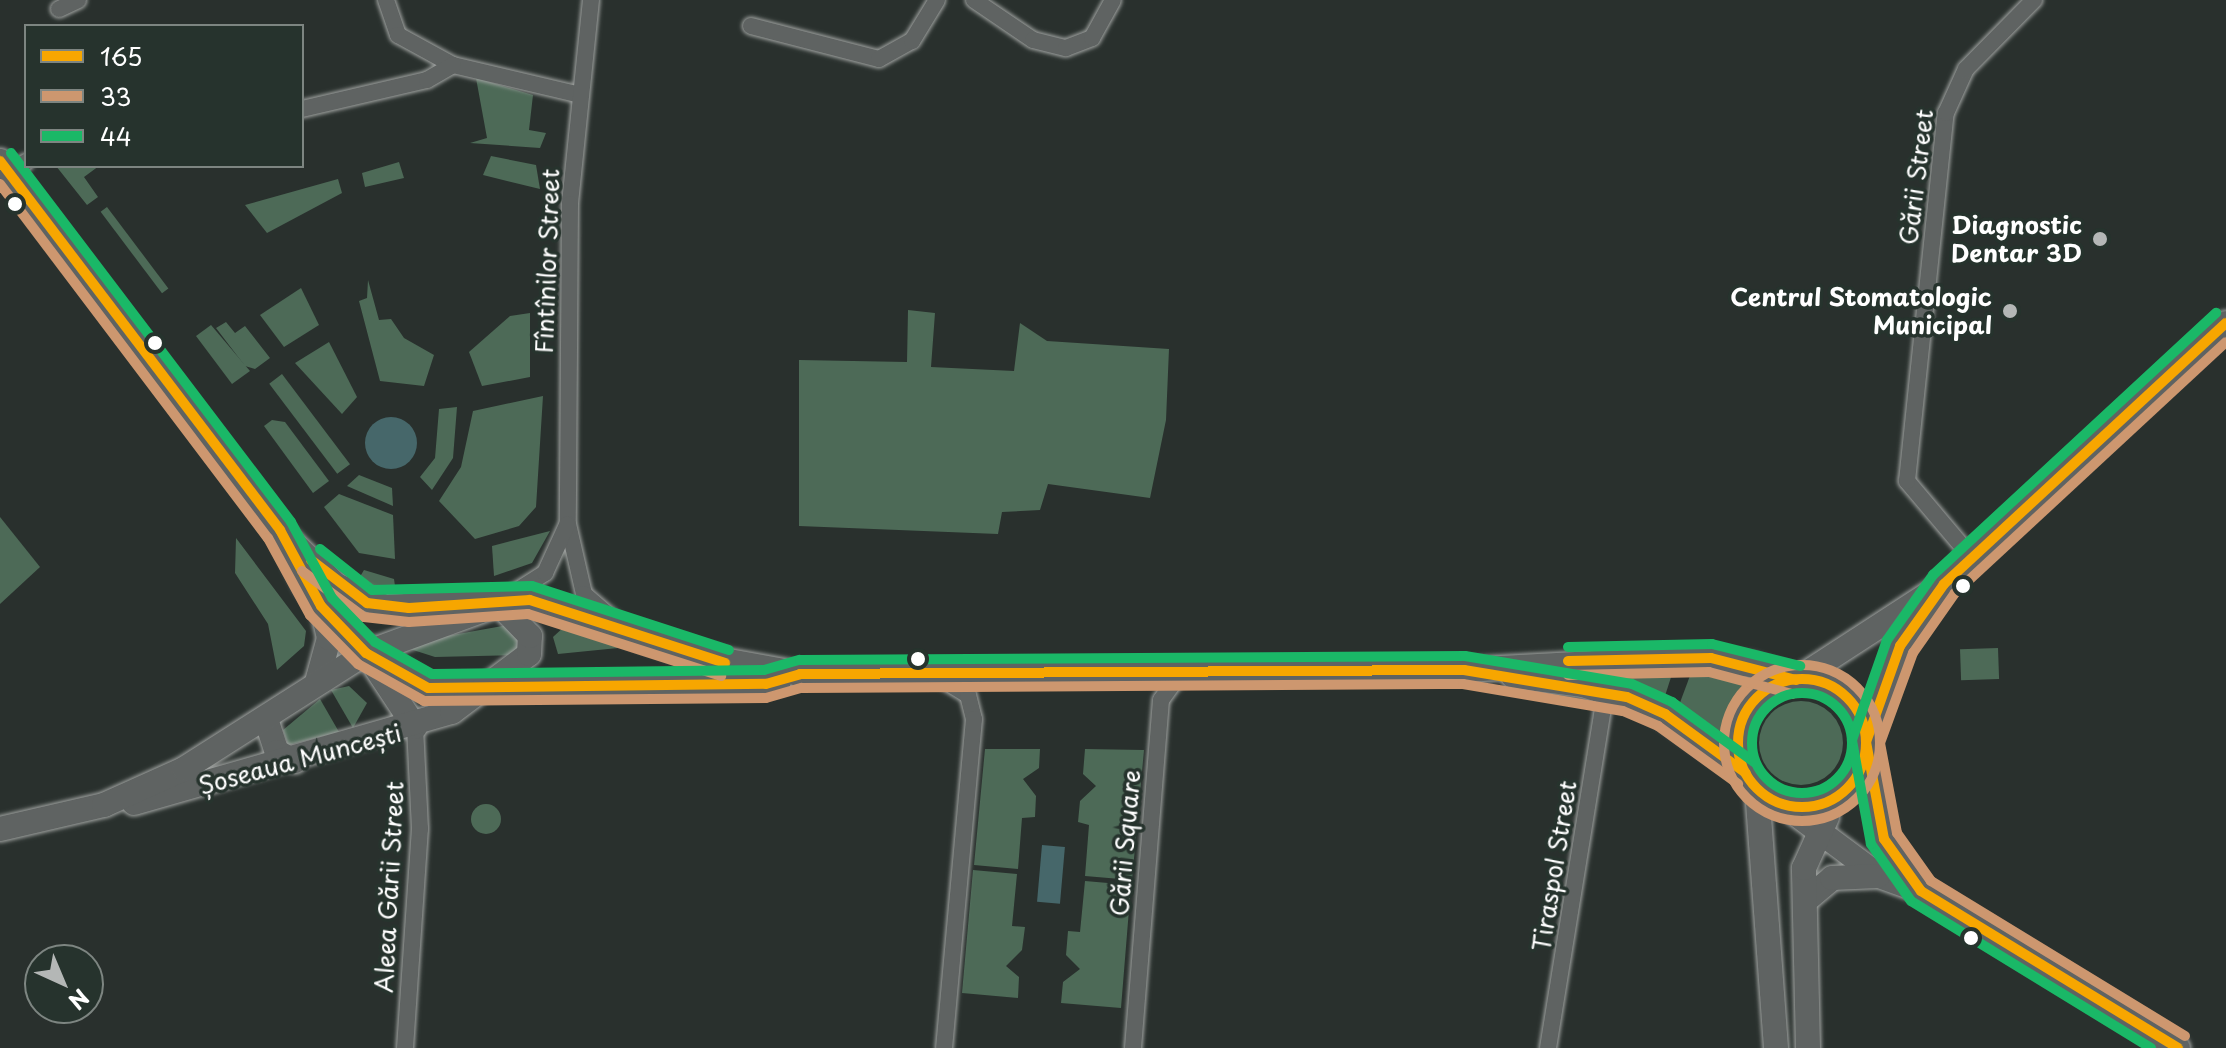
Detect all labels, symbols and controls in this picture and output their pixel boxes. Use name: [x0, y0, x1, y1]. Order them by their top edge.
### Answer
legend: [24, 24, 304, 168]
text: 165: [100, 38, 142, 74]
text: 33: [100, 78, 132, 114]
street label: Gării Street: [1893, 107, 1939, 247]
text: 44: [100, 118, 132, 154]
street label: Fîntînilor Street: [529, 168, 565, 354]
unlabelled marker: [7, 196, 23, 212]
place label: Diagnostic Dentar 3D: [1951, 211, 2082, 267]
marker: Diagnostic Dentar 3D: [2089, 228, 2111, 250]
place label: Centrul Stomatologic Municipal: [1731, 283, 1992, 339]
marker: Centrul Stomatologic Municipal: [1999, 300, 2021, 322]
unlabelled marker: [147, 335, 163, 351]
unlabelled marker: [1955, 578, 1971, 594]
unlabelled marker: [910, 651, 926, 667]
street label: Șoseaua Muncești: [196, 718, 404, 800]
street label: Gării Square: [1104, 768, 1146, 918]
street label: Tiraspol Street: [1526, 778, 1582, 954]
street label: Aleea Gării Street: [369, 781, 409, 993]
unlabelled marker: [1963, 930, 1979, 946]
north arrow: [24, 944, 104, 1024]
text: N: [62, 982, 97, 1018]

